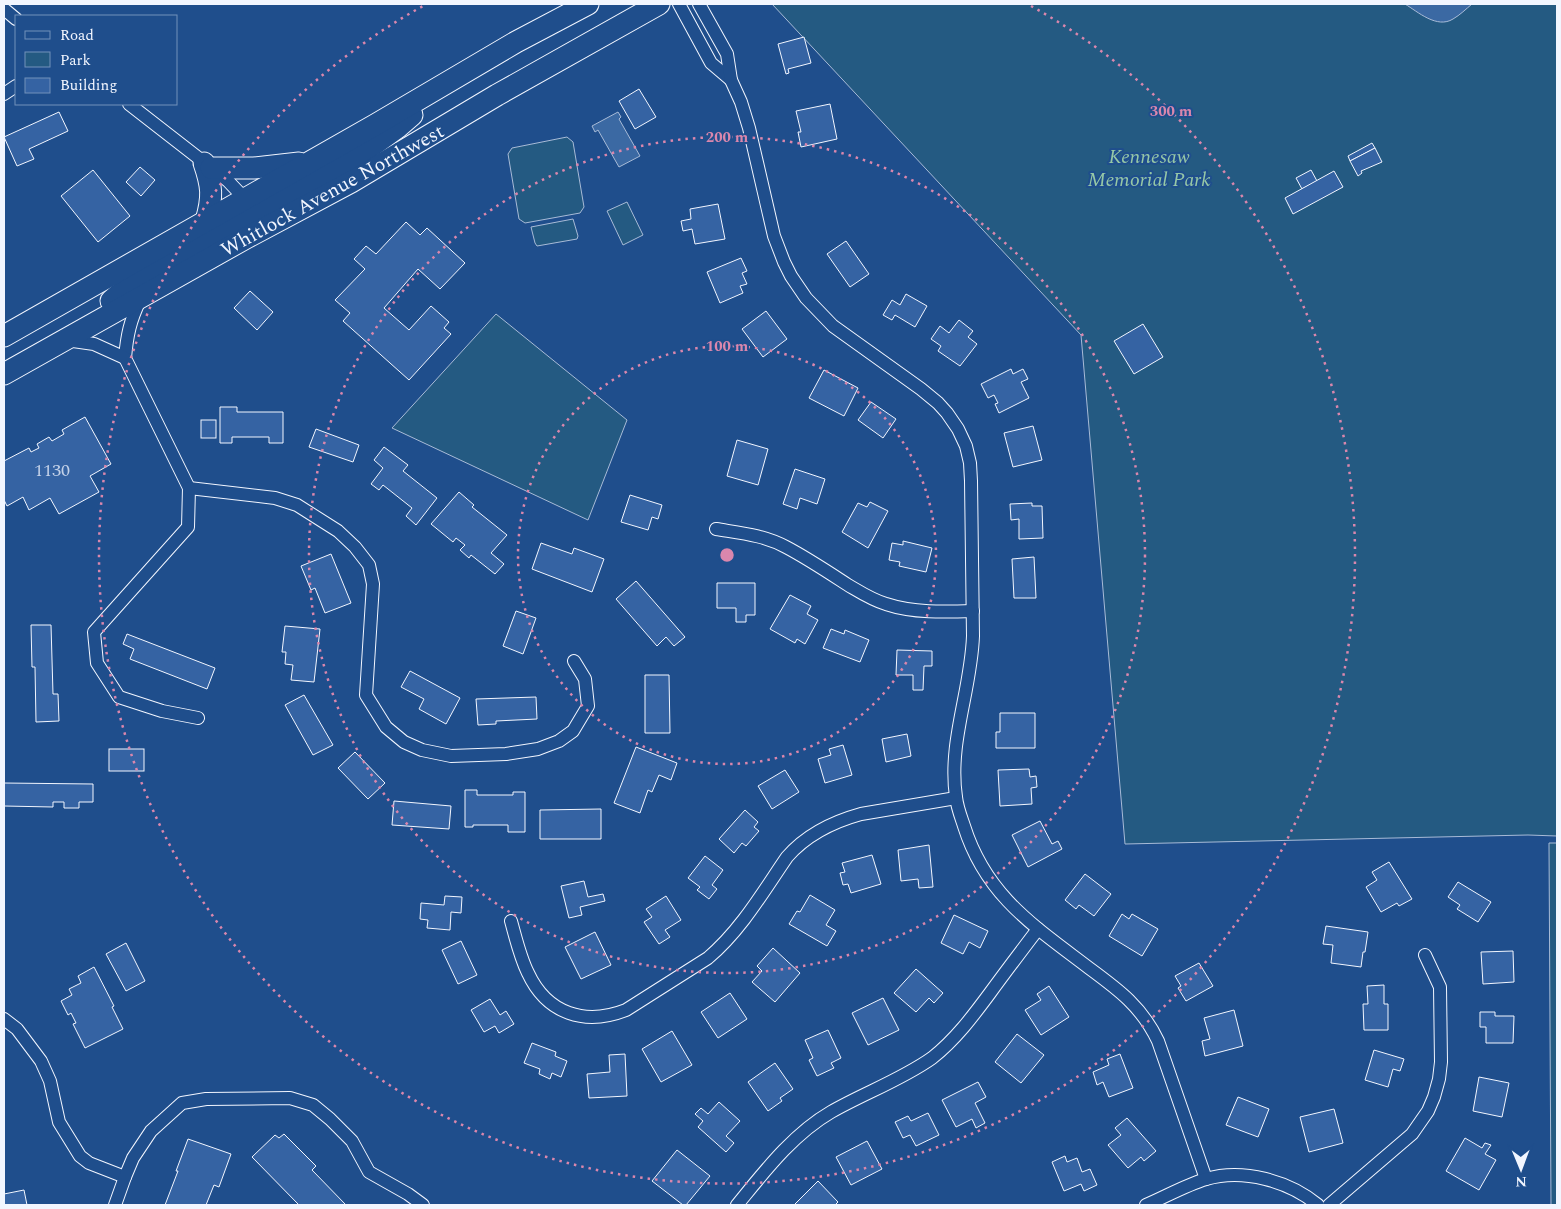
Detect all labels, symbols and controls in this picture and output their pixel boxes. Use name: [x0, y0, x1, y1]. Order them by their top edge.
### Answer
legend: [15, 15, 178, 105]
text: Road: [60, 24, 94, 47]
text: Park: [60, 49, 91, 72]
text: Building: [60, 74, 117, 97]
text: 300 m: [1150, 100, 1193, 123]
street label: Whitlock Avenue Northwest: [215, 117, 450, 265]
text: 200 m: [706, 126, 749, 149]
park label: Kennesaw Memorial Park: [1087, 142, 1211, 195]
text: 100 m: [706, 335, 749, 358]
house number: 1130: [34, 457, 70, 484]
centre of rings: [718, 546, 736, 564]
north arrow: [1496, 1144, 1546, 1194]
text: N: [1515, 1171, 1527, 1192]

